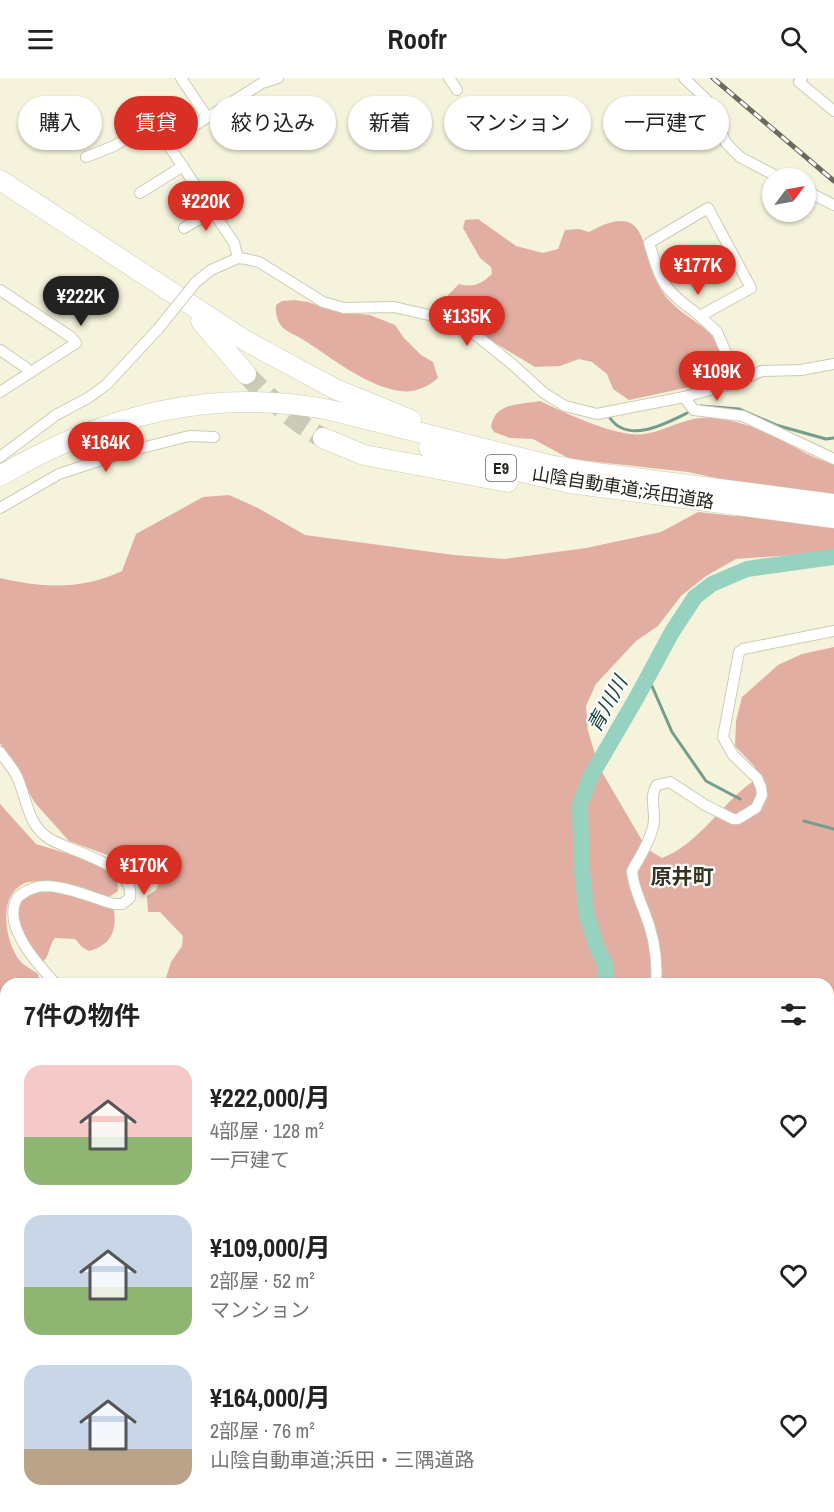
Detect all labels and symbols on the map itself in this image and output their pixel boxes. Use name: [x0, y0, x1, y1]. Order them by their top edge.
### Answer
north arrow: [762, 168, 816, 222]
pin: ¥220K: [164, 181, 248, 232]
pin: ¥177K: [656, 245, 740, 296]
pin: ¥222K: [39, 276, 123, 327]
pin: ¥135K: [425, 296, 509, 347]
pin: ¥109K: [675, 351, 759, 402]
pin: ¥164K: [64, 422, 148, 473]
road number: E9: [486, 455, 516, 481]
street label: 山陰自動車道;浜田道路: [530, 461, 716, 514]
water label: 青川川: [580, 669, 634, 737]
pin: ¥170K: [102, 845, 186, 896]
district label: 原井町: [651, 862, 714, 891]

